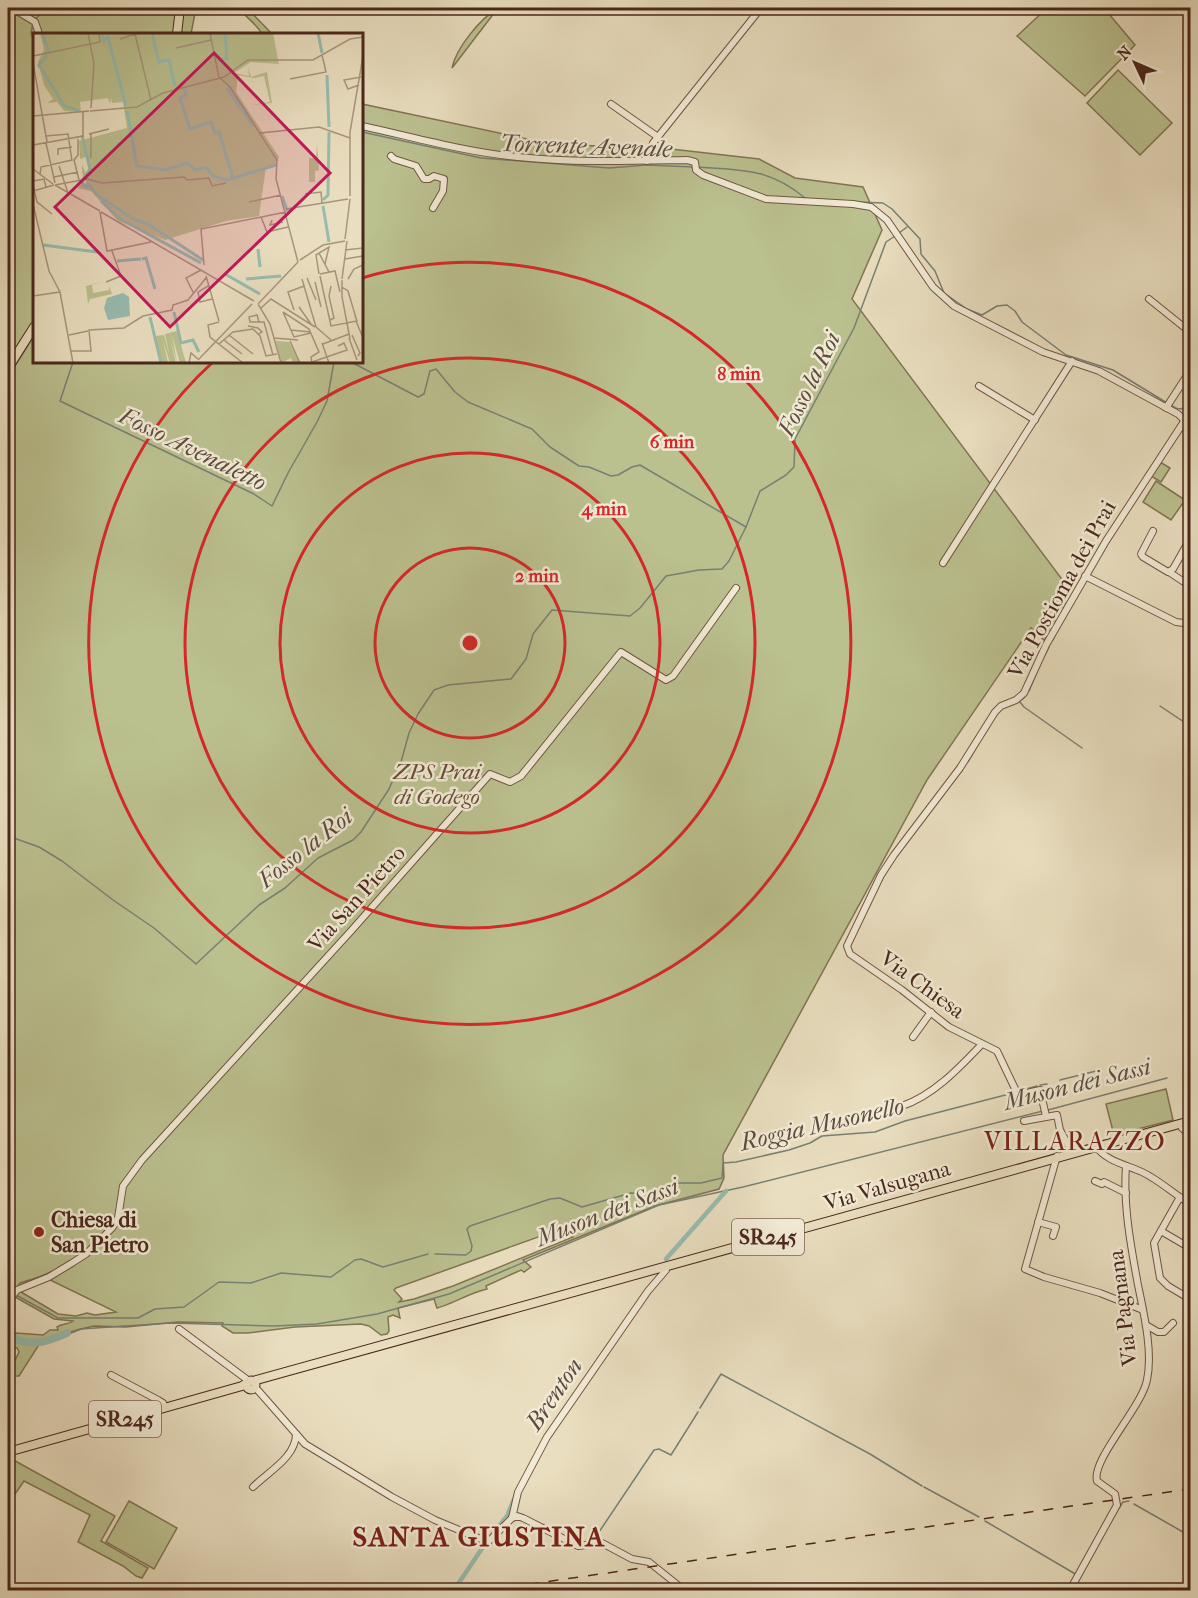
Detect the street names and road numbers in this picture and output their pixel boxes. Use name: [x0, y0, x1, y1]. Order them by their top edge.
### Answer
street label: Via Postioma dei Prai: [1002, 496, 1122, 684]
street label: Via San Pietro: [302, 840, 411, 958]
street label: Via Chiesa: [874, 945, 970, 1025]
street label: Via Valsugana: [820, 1155, 954, 1217]
road number: SR245: [732, 1219, 804, 1255]
street label: Via Pagnana: [1103, 1248, 1143, 1368]
road number: SR245: [89, 1401, 161, 1437]

